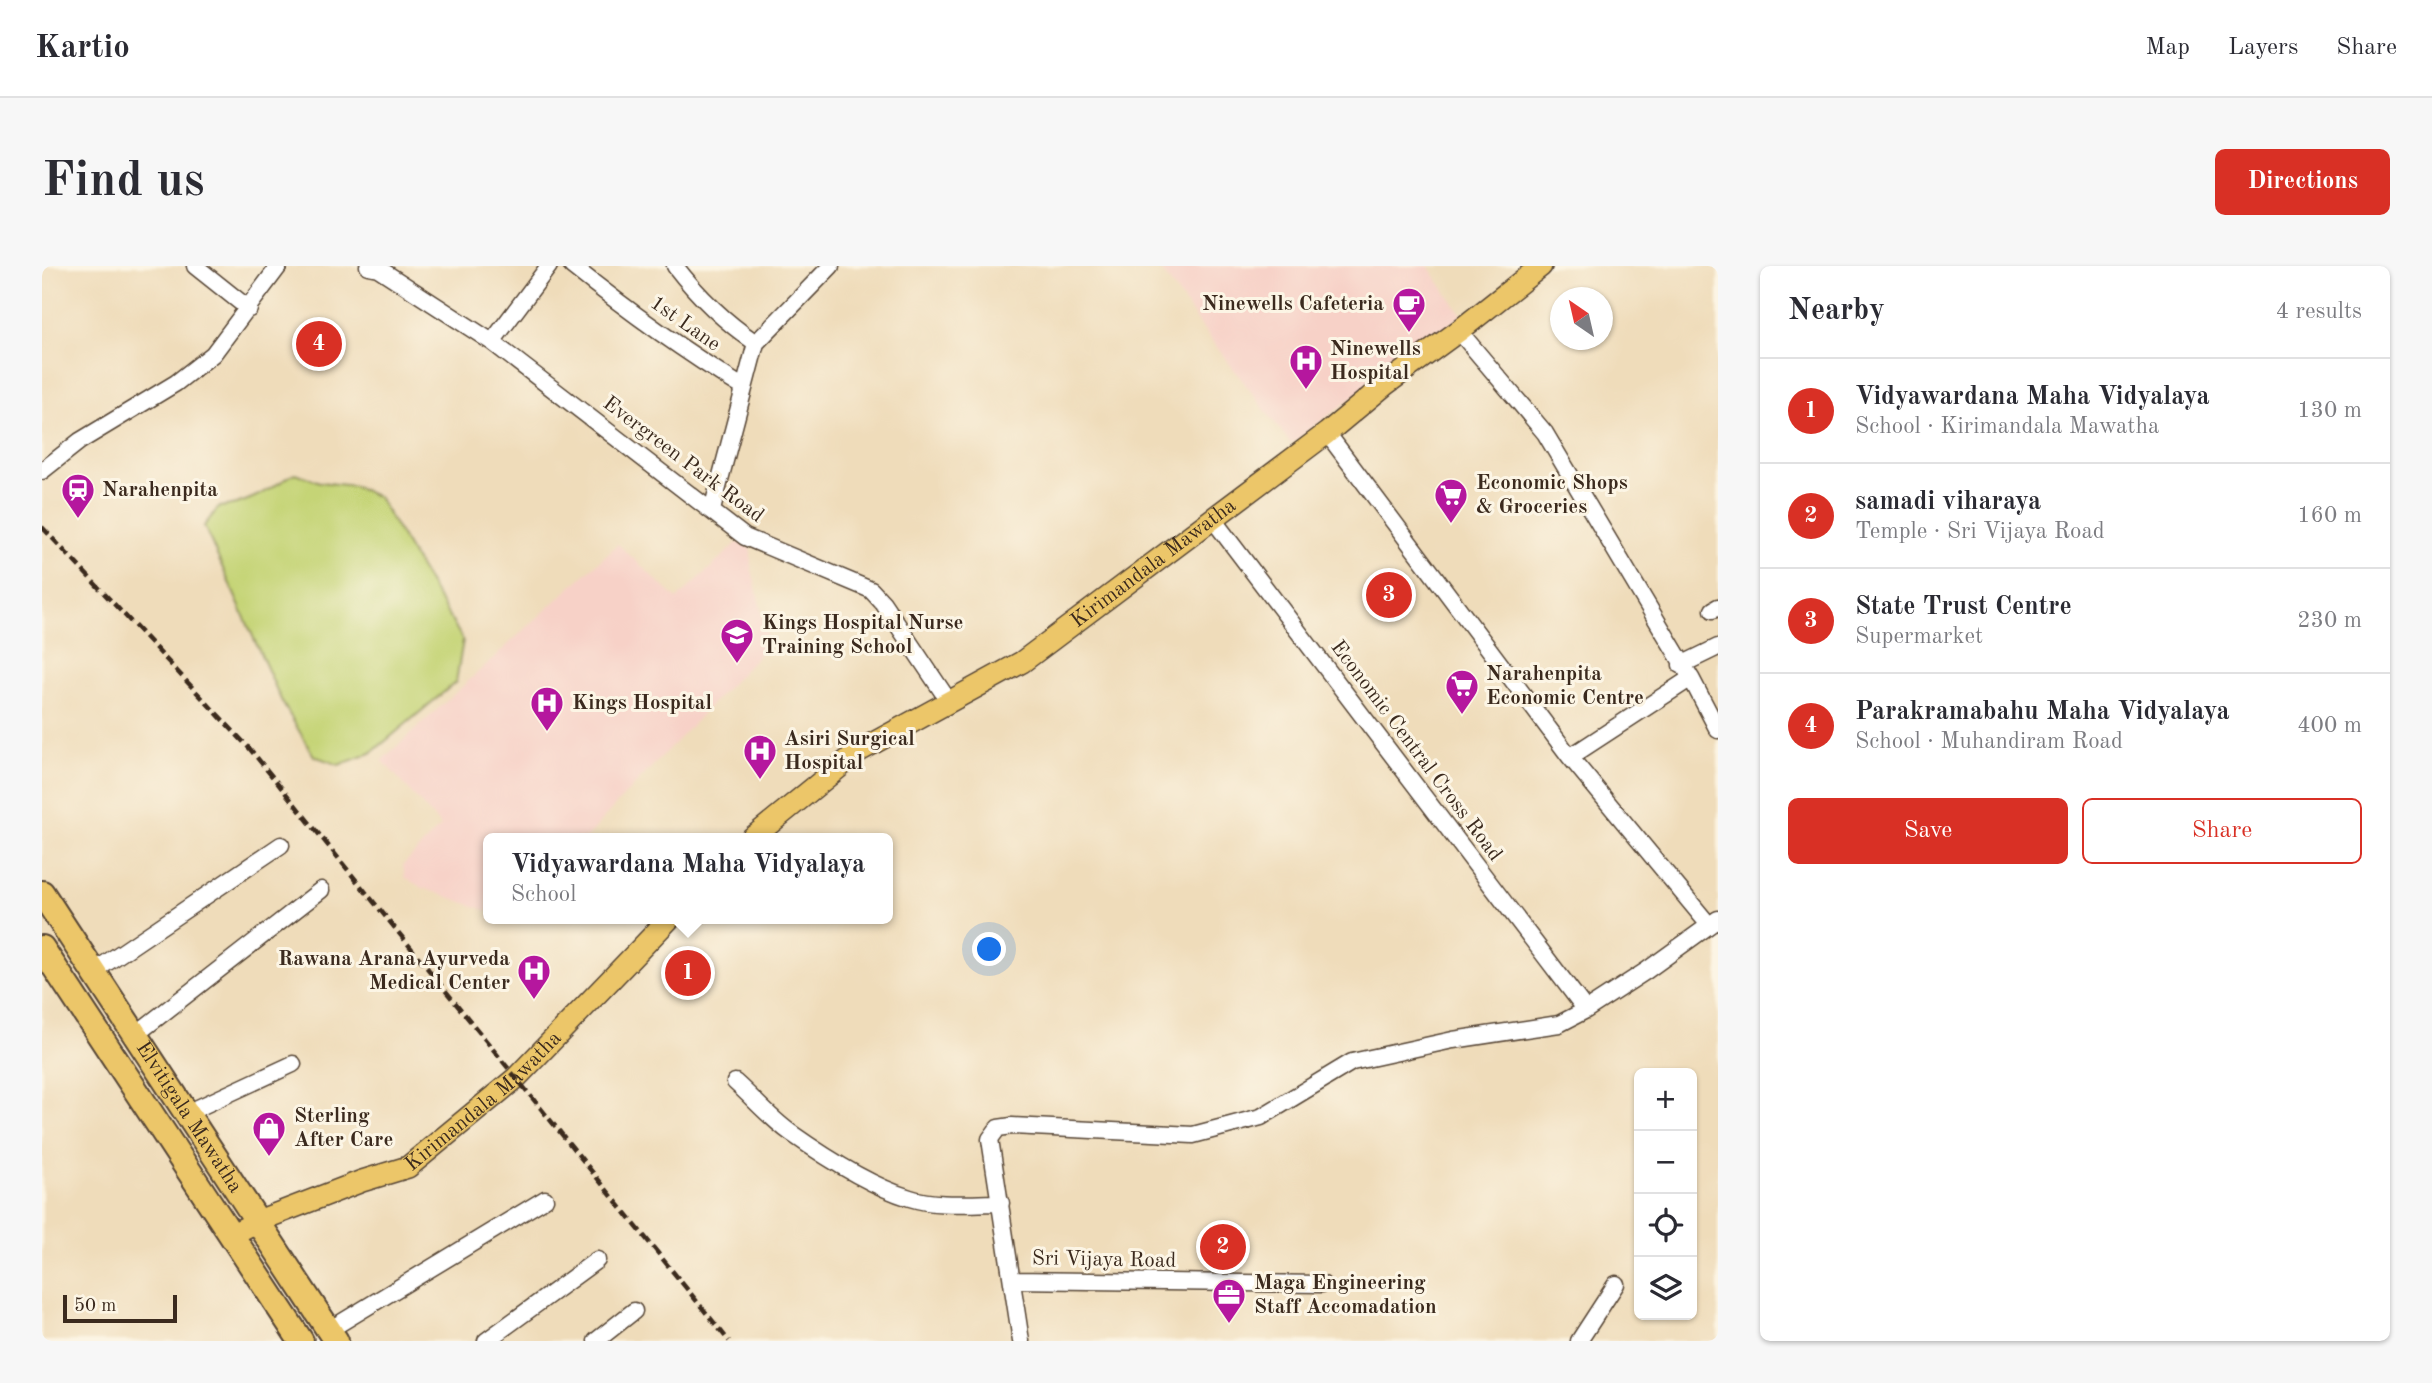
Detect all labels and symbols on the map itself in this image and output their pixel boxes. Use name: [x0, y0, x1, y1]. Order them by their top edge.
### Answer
cafe icon: Ninewells Cafeteria: [1390, 285, 1428, 334]
north arrow: [1550, 287, 1613, 350]
street label: 1st Lane: [646, 292, 724, 356]
place label: Ninewells Cafeteria: [1202, 294, 1384, 315]
pin: 4: [296, 318, 342, 370]
place label: Ninewells Hospital: [1330, 339, 1421, 384]
hospital icon: Ninewells Hospital: [1287, 342, 1325, 391]
street label: Evergreen Park Road: [599, 393, 767, 527]
station icon: Narahenpita: [59, 471, 97, 520]
place label: Economic Shops & Groceries: [1476, 473, 1628, 518]
supermarket icon: Economic Shops & Groceries: [1432, 476, 1470, 525]
place label: Narahenpita: [102, 480, 218, 501]
street label: Kirimandala Mawatha: [1067, 495, 1240, 632]
pin: 3: [1366, 569, 1412, 621]
place label: Kings Hospital Nurse Training School: [762, 613, 963, 658]
school or university icon: Kings Hospital Nurse Training School: [718, 616, 756, 665]
street label: Economic Central Cross Road: [1326, 637, 1506, 865]
place label: Narahenpita Economic Centre: [1486, 664, 1644, 709]
supermarket icon: Narahenpita Economic Centre: [1443, 667, 1481, 716]
hospital icon: Kings Hospital: [528, 684, 566, 733]
place label: Kings Hospital: [572, 693, 712, 714]
place label: Asiri Surgical Hospital: [784, 729, 915, 774]
hospital icon: Asiri Surgical Hospital: [741, 732, 779, 781]
your location: [972, 932, 1006, 966]
pin: 1: [665, 947, 711, 999]
place label: Rawana Arana Ayurveda Medical Center: [278, 949, 510, 994]
hospital icon: Rawana Arana Ayurveda Medical Center: [515, 952, 553, 1001]
street label: Kirimandala Mawatha: [401, 1027, 565, 1175]
street label: Elvitigala Mawatha: [132, 1038, 246, 1197]
place label: Sterling After Care: [294, 1106, 393, 1151]
shop icon: Sterling After Care: [250, 1109, 288, 1158]
pin: 2: [1200, 1221, 1246, 1273]
street label: Sri Vijaya Road: [1032, 1248, 1176, 1272]
place label: Maga Engineering Staff Accomadation: [1254, 1273, 1437, 1318]
office icon: Maga Engineering Staff Accomadation: [1210, 1276, 1248, 1325]
scale bar: [63, 1292, 177, 1324]

